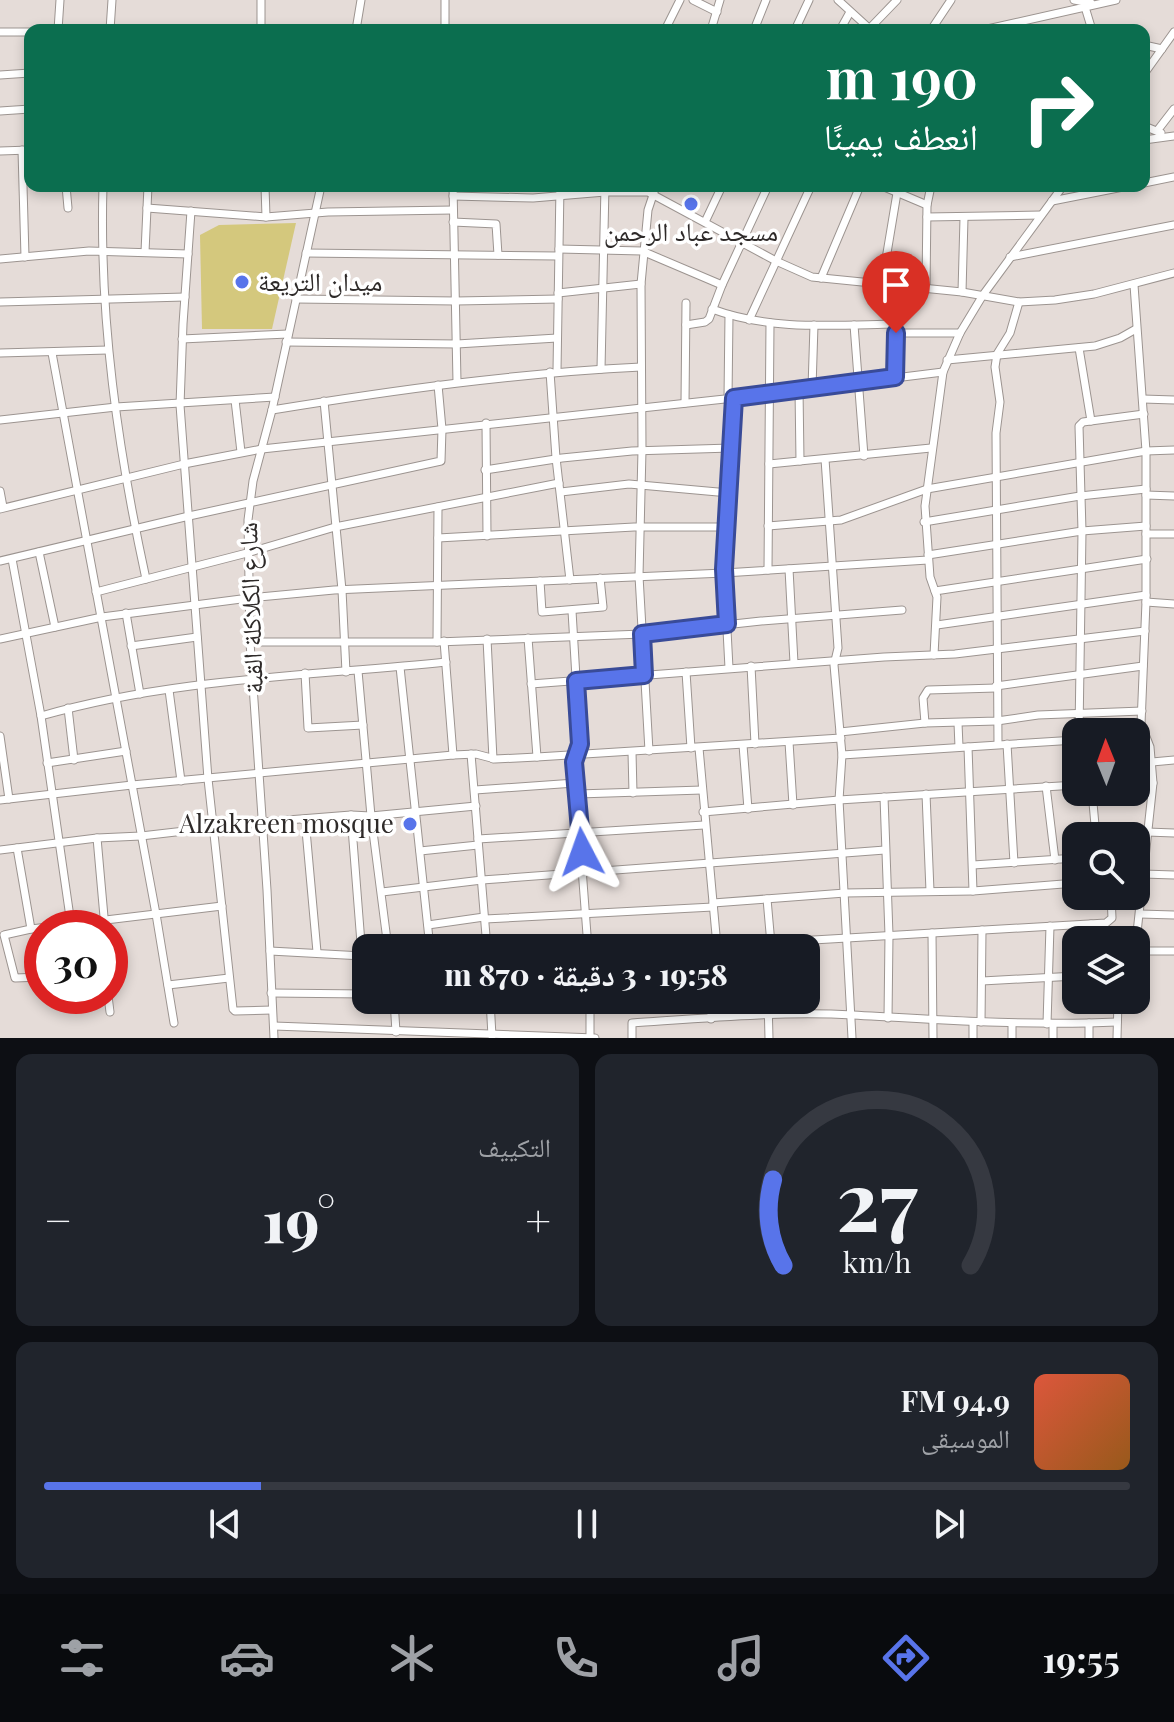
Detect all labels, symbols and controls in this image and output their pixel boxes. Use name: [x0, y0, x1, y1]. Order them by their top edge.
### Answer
text: 190 m: [826, 39, 978, 114]
icon: right: [1006, 56, 1110, 160]
text: انعطف يمينًا: [824, 111, 978, 159]
marker: مسجد عباد الرحمن: [682, 195, 700, 213]
place label: مسجد عباد الرحمن: [604, 213, 778, 248]
pin: [862, 251, 930, 333]
place label: ميدان التريعة: [258, 263, 382, 298]
icon: arrive: [874, 263, 918, 307]
marker: ميدان التريعة: [233, 273, 251, 291]
street label: شارع الكلاكلة القبة: [229, 522, 270, 695]
north arrow: [1062, 718, 1150, 806]
map controls: [1062, 718, 1150, 1014]
place label: Alzakreen mosque: [178, 805, 394, 840]
position arrow: [540, 810, 624, 894]
marker: Alzakreen mosque: [401, 815, 419, 833]
button: search: [1062, 822, 1150, 910]
speed limit sign: 30: [24, 910, 128, 1014]
button: layers: [1062, 926, 1150, 1014]
text: 19:58 · 3 دقيقة · 870 m: [444, 954, 728, 994]
text: التكييف: [478, 1129, 551, 1164]
text: 27: [836, 1142, 917, 1253]
text: 19°: [262, 1178, 335, 1258]
text: −: [44, 1189, 72, 1248]
text: +: [525, 1189, 551, 1248]
text: km/h: [842, 1242, 911, 1280]
text: 94.9 FM: [901, 1380, 1010, 1420]
text: الموسيقى: [921, 1420, 1010, 1455]
icon: previous: [203, 1502, 247, 1546]
icon: pause: [565, 1502, 609, 1546]
icon: next: [927, 1502, 971, 1546]
icon: filters: [54, 1630, 110, 1686]
icon: car: [219, 1630, 275, 1686]
icon: climate: [384, 1630, 440, 1686]
icon: phone: [548, 1630, 604, 1686]
icon: music: [713, 1630, 769, 1686]
icon: directions: [878, 1630, 934, 1686]
text: 19:55: [1042, 1634, 1120, 1682]

